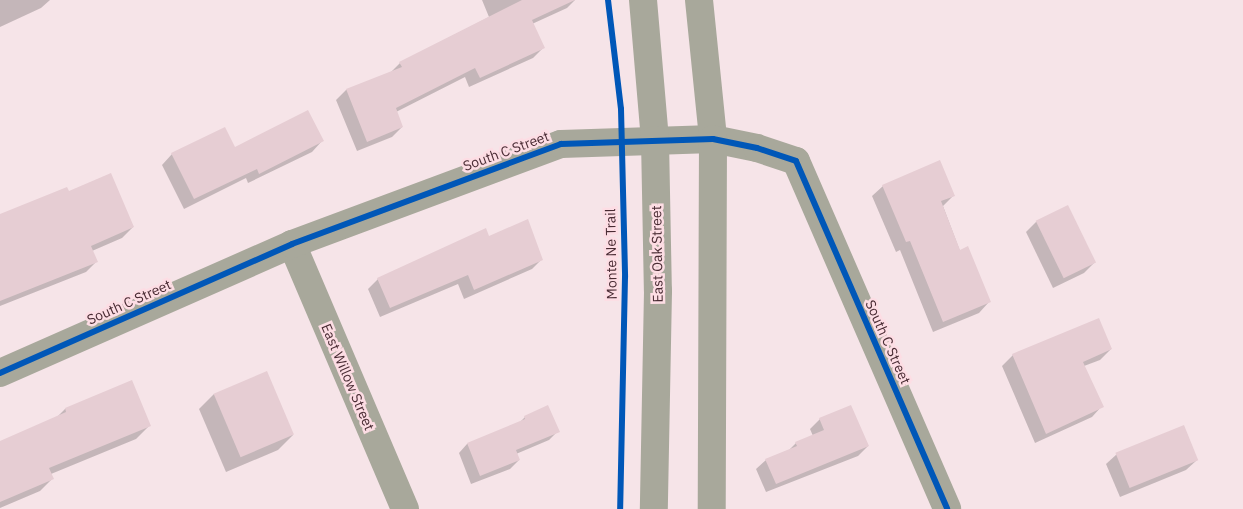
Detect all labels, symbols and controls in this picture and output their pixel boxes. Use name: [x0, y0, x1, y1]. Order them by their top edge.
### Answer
street label: South C Street: [461, 128, 551, 174]
street label: East Oak Street: [648, 205, 666, 303]
street label: Monte Ne Trail: [602, 208, 620, 300]
street label: South C Street: [84, 276, 174, 328]
street label: South C Street: [862, 297, 914, 387]
street label: East Willow Street: [318, 321, 378, 433]

